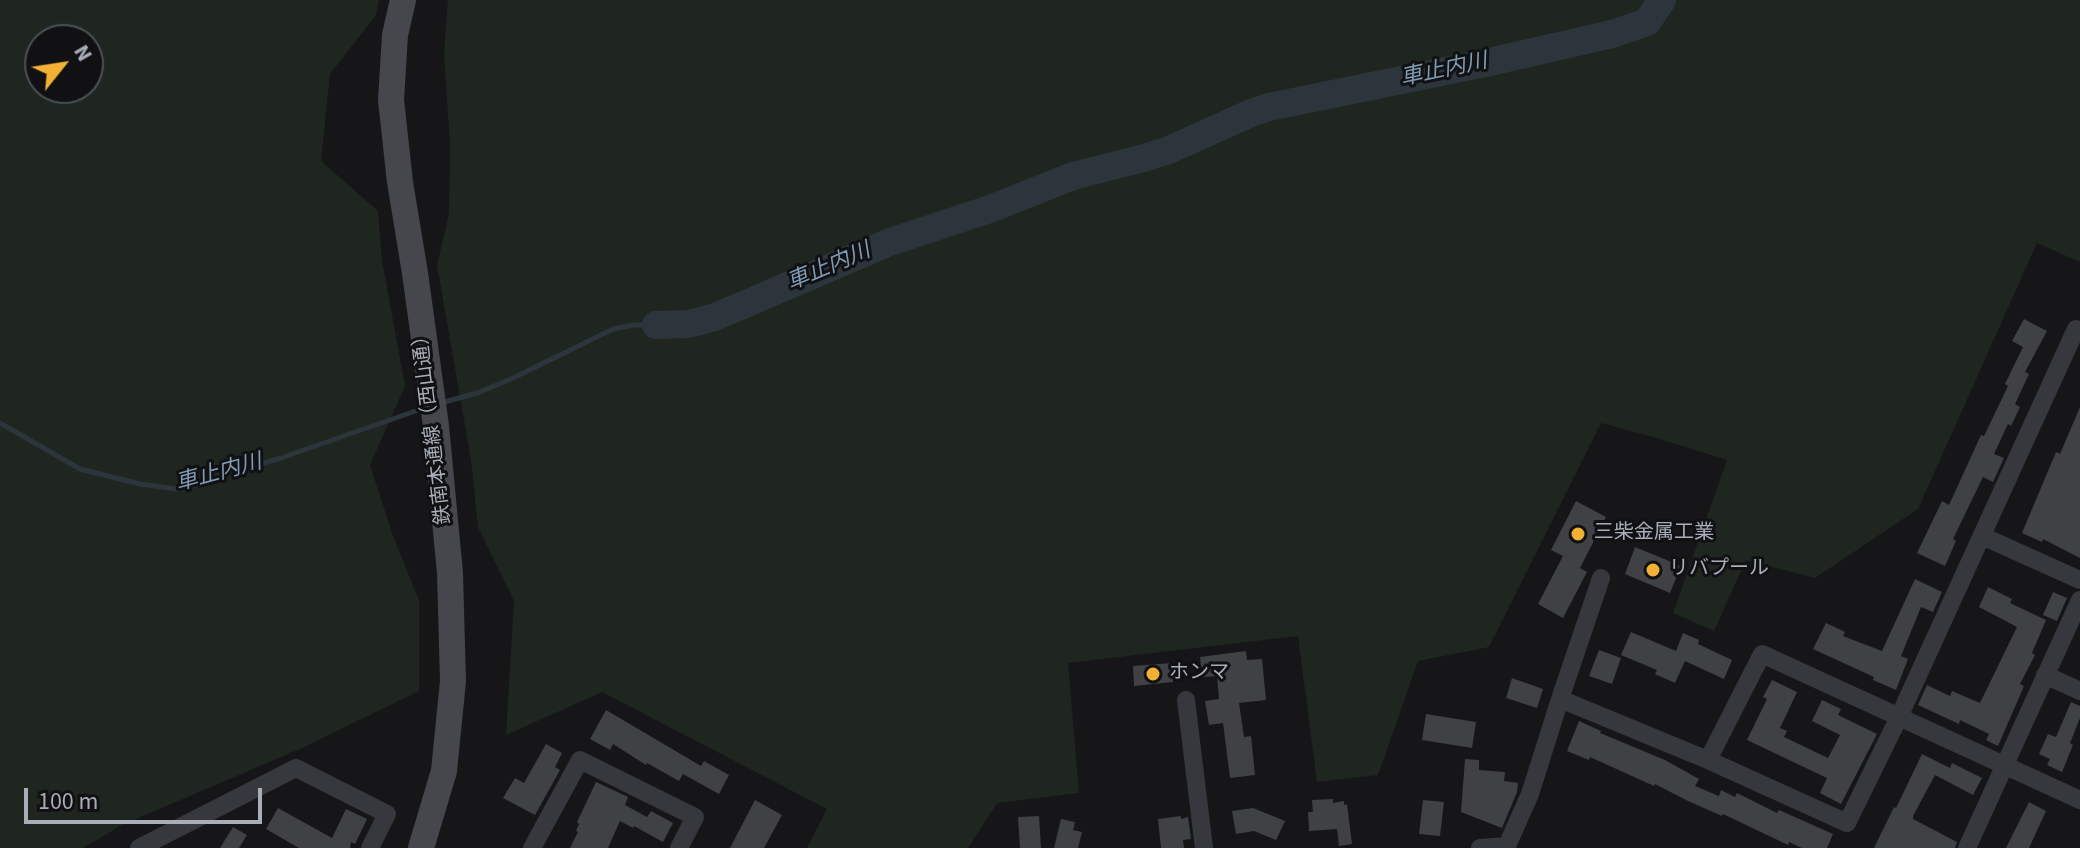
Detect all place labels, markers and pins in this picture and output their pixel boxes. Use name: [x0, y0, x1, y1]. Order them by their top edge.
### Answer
place label: 三柴金属工業: [1594, 522, 1714, 546]
marker: 三柴金属工業: [1569, 525, 1587, 543]
place label: リバプール: [1669, 558, 1769, 582]
marker: リバプール: [1644, 561, 1662, 579]
place label: ホンマ: [1169, 662, 1229, 686]
marker: ホンマ: [1144, 665, 1162, 683]

